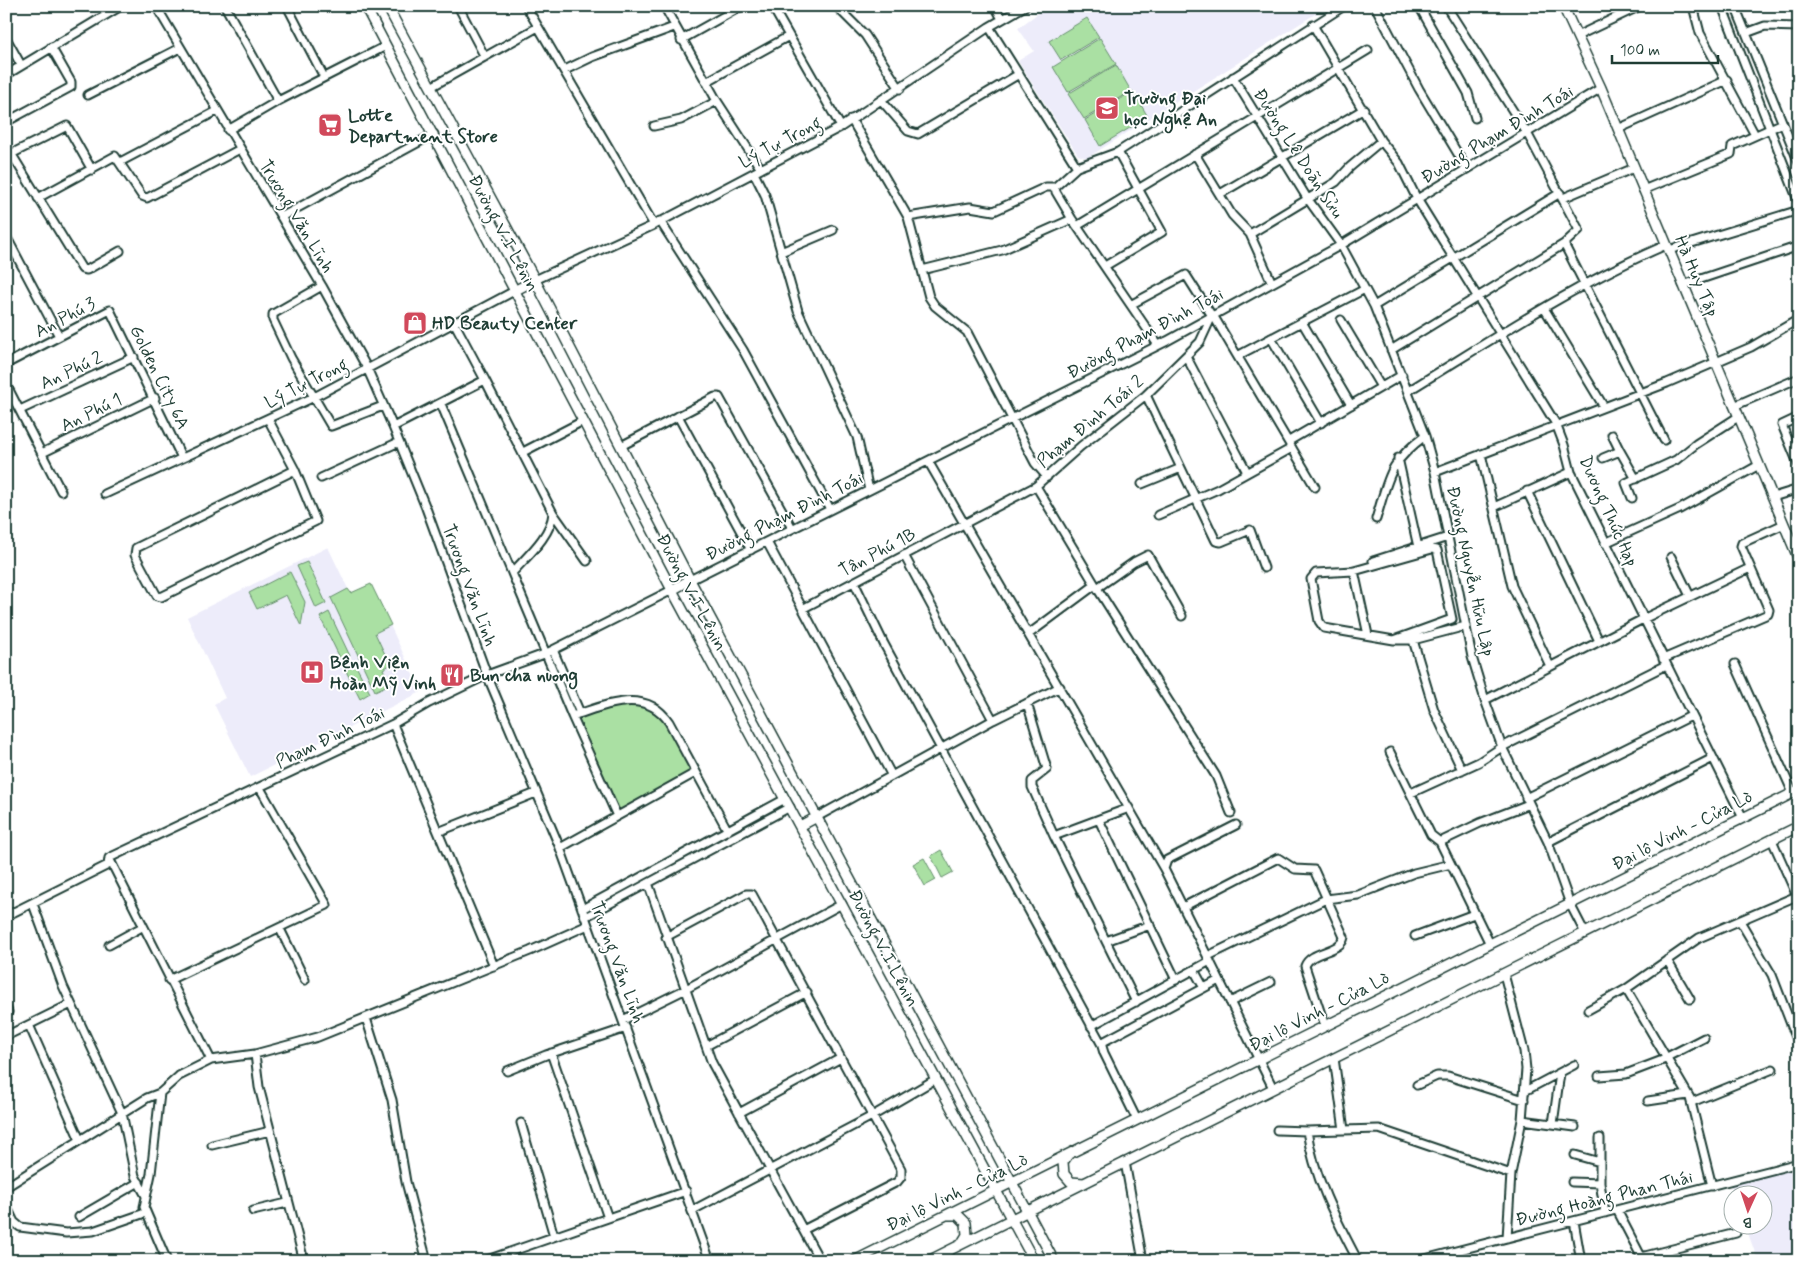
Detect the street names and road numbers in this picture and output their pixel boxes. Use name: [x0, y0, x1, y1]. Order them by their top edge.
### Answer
street label: Đường Phạm Đình Toái: [1417, 80, 1579, 192]
street label: Đường Lê Doãn Sửu: [1245, 84, 1349, 224]
street label: Lý Tự Trọng: [735, 111, 827, 176]
street label: Trương Văn Lĩnh: [251, 155, 339, 279]
street label: Đường V.I Lênin: [460, 171, 544, 297]
street label: Hà Huy Tập: [1668, 232, 1724, 321]
street label: Đường Phạm Đình Toái: [1063, 282, 1229, 387]
street label: An Phú 3: [31, 292, 100, 344]
street label: Golden City 6A: [124, 321, 195, 434]
street label: An Phú 2: [36, 346, 107, 396]
street label: Lý Tự Trọng: [261, 353, 353, 417]
street label: Phạm Đình Toái 2: [1032, 370, 1149, 474]
street label: An Phú 1: [57, 388, 126, 438]
street label: Dương Thúc Hạp: [1571, 452, 1643, 572]
street label: Đường Phạm Đình Toái: [702, 467, 868, 569]
street label: Đường Nguyễn Hữu Lập: [1438, 484, 1500, 659]
street label: Trương Văn Lĩnh: [434, 521, 502, 650]
street label: Tân Phú 1B: [835, 523, 920, 583]
street label: Đường V.I Lênin: [648, 530, 732, 656]
street label: Phạm Đình Toái: [272, 701, 389, 775]
street label: Đại lộ Vinh - Cửa Lò: [1608, 785, 1757, 877]
street label: Đường V.I Lênin: [840, 886, 924, 1012]
street label: Trương Văn Lĩnh: [582, 898, 650, 1027]
street label: Đại lộ Vinh - Cửa Lò: [1245, 966, 1394, 1058]
street label: Đại lộ Vinh - Cửa Lò: [883, 1148, 1032, 1238]
street label: Đường Hoàng Phan Thái: [1513, 1165, 1696, 1235]

